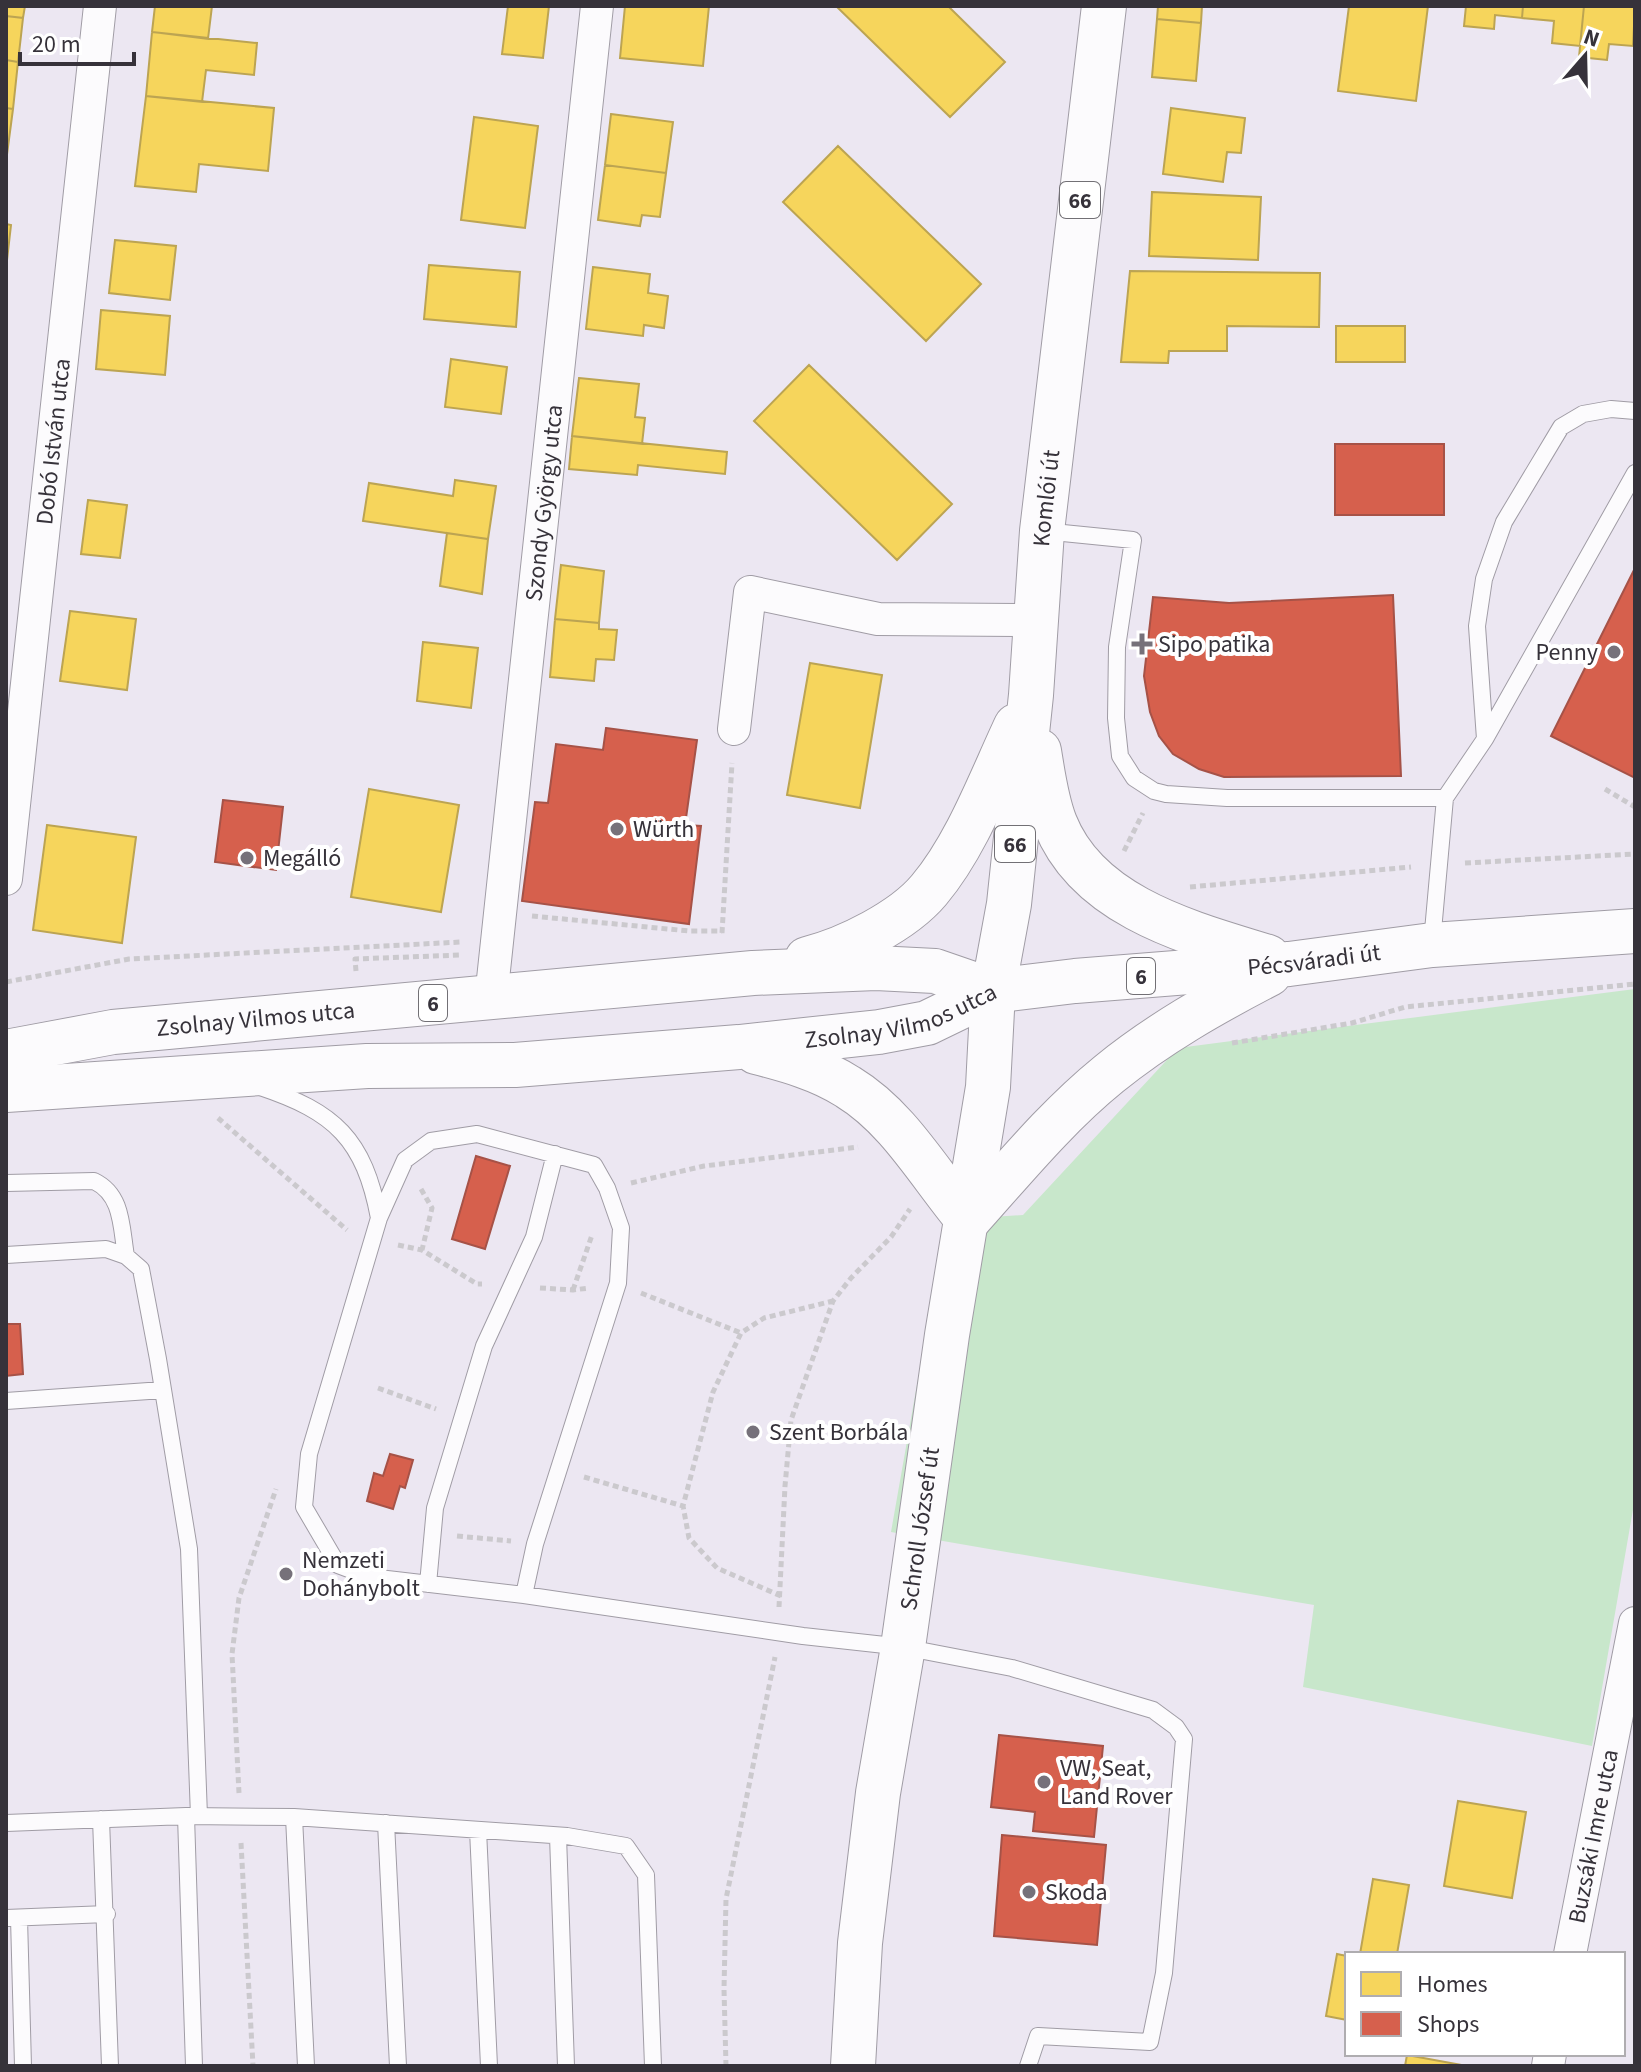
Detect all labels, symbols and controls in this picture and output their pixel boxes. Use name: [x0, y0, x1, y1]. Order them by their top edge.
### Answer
scale bar: [20, 16, 134, 66]
north arrow: [1545, 16, 1625, 96]
text: N: [1579, 21, 1604, 56]
text: 20 m: [32, 27, 81, 62]
road number: 66: [1060, 182, 1100, 218]
street label: Dobó István utca: [27, 356, 80, 527]
street label: Szondy György utca: [517, 403, 572, 603]
street label: Komlói út: [1024, 448, 1069, 548]
place label: Sipo patika: [1158, 627, 1270, 662]
marker: Sipo patika: [1133, 635, 1151, 653]
place label: Penny: [1536, 635, 1598, 670]
marker: Penny: [1605, 643, 1623, 661]
place label: Würth: [633, 812, 694, 847]
marker: Würth: [608, 820, 626, 838]
road number: 66: [995, 826, 1035, 862]
place label: Megálló: [263, 841, 341, 876]
marker: Megálló: [238, 849, 256, 867]
street label: Pécsváradi út: [1246, 935, 1383, 985]
road number: 6: [1127, 958, 1155, 994]
street label: Zsolnay Vilmos utca: [803, 975, 1003, 1058]
road number: 6: [419, 985, 447, 1021]
street label: Zsolnay Vilmos utca: [155, 993, 356, 1046]
place label: Szent Borbála: [769, 1415, 908, 1450]
marker: Szent Borbála: [744, 1423, 762, 1441]
street label: Schroll József út: [891, 1445, 949, 1613]
place label: Nemzeti Dohánybolt: [302, 1543, 420, 1606]
marker: Nemzeti Dohánybolt: [277, 1565, 295, 1583]
street label: Buzsáki Imre utca: [1559, 1746, 1628, 1927]
place label: VW, Seat, Land Rover: [1060, 1751, 1173, 1814]
marker: VW, Seat, Land Rover: [1035, 1773, 1053, 1791]
place label: Skoda: [1045, 1875, 1108, 1910]
marker: Skoda: [1020, 1883, 1038, 1901]
legend: [1345, 1952, 1625, 2056]
text: Homes: [1417, 1967, 1488, 2002]
text: Shops: [1417, 2007, 1479, 2042]

